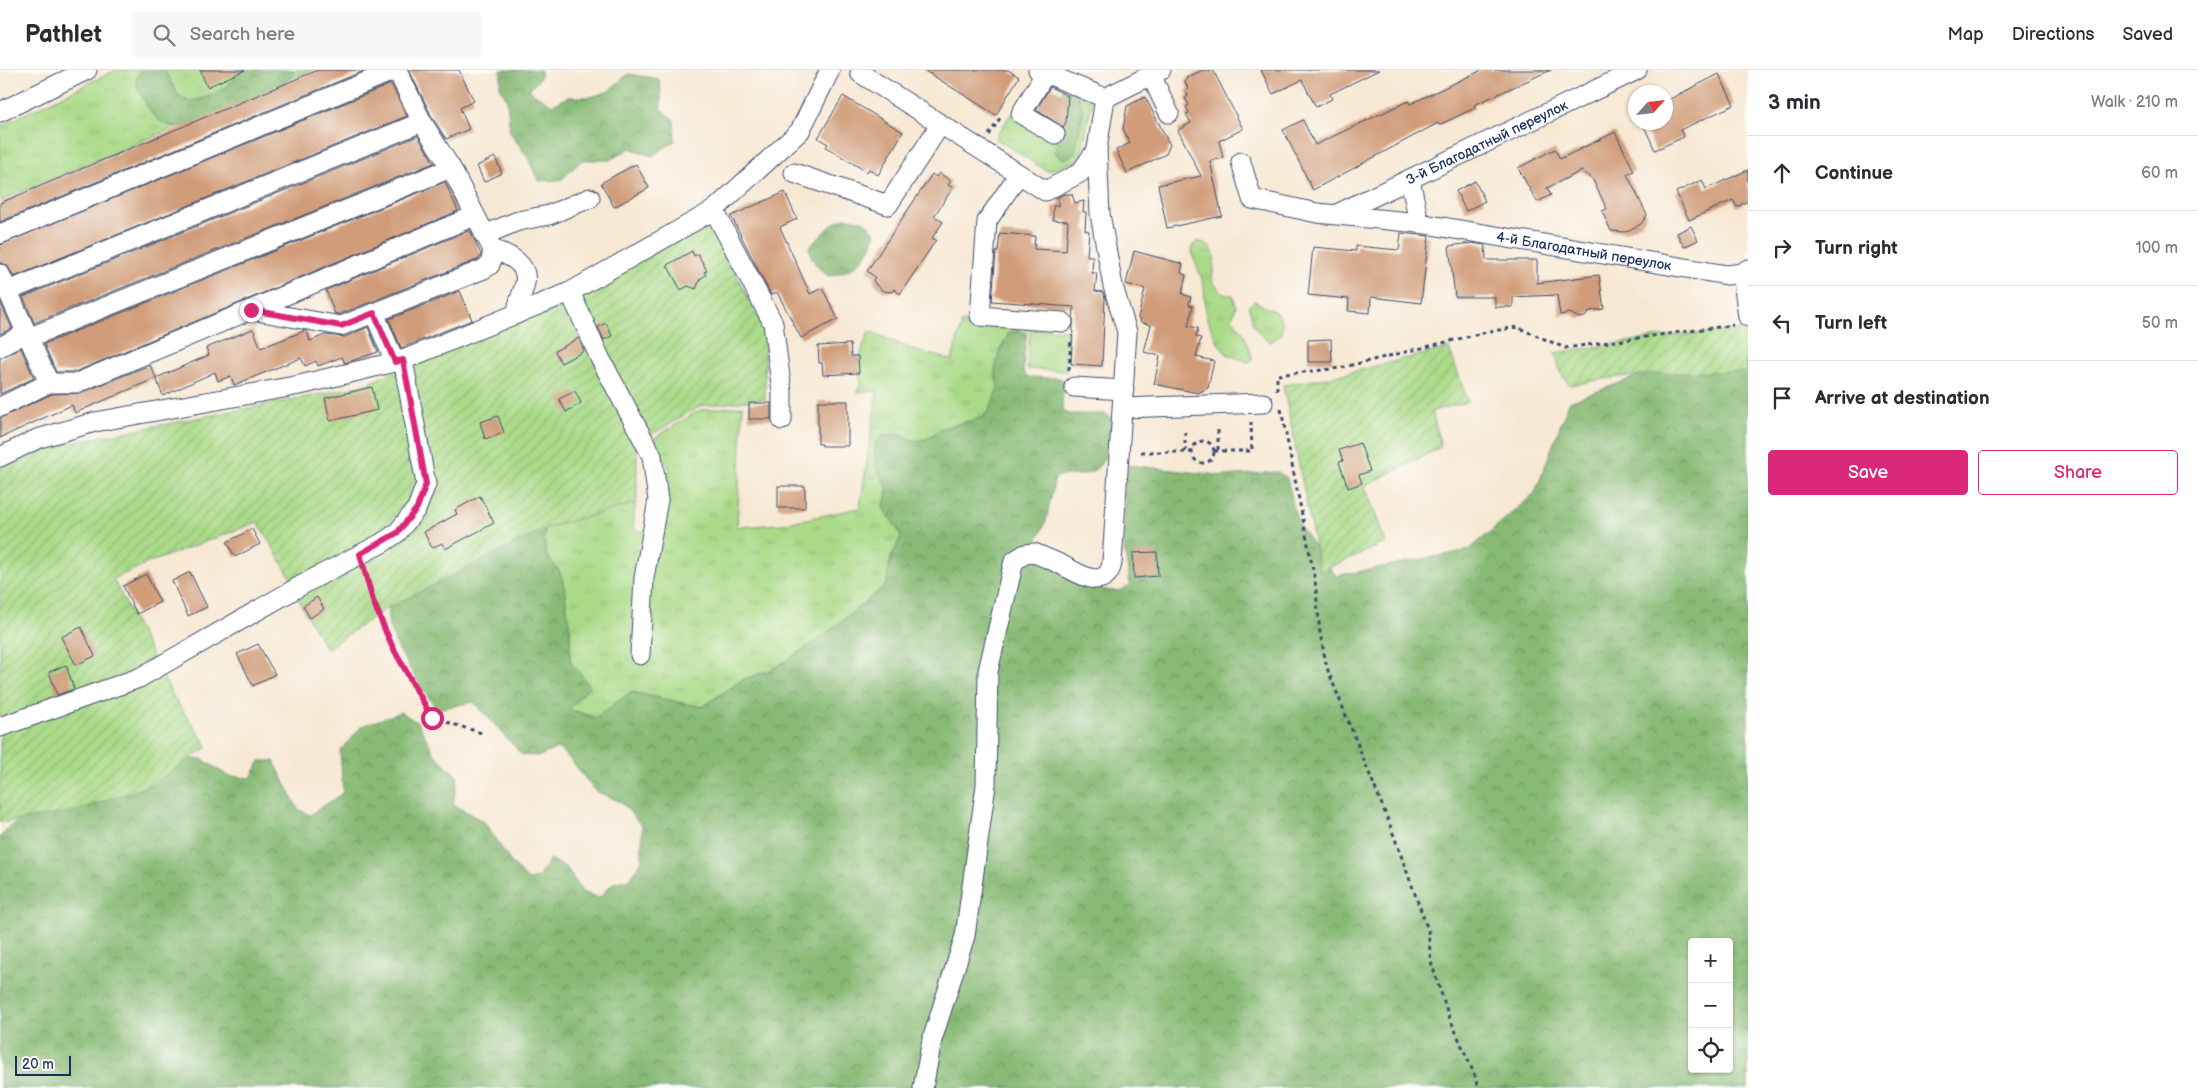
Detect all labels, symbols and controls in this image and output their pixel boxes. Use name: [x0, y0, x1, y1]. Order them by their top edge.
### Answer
search box: [132, 12, 482, 57]
text: Pathlet: [25, 20, 102, 49]
icon: search: [150, 21, 178, 49]
text: Search here: [190, 23, 295, 46]
text: Map: [1948, 24, 1984, 45]
text: Directions: [2012, 24, 2094, 45]
text: Saved: [2122, 24, 2173, 45]
north arrow: [1628, 85, 1673, 130]
text: 3 min: [1768, 90, 1821, 115]
text: Walk · 210 m: [2091, 93, 2178, 112]
street label: 3-й Благодатный переулок: [1403, 96, 1571, 189]
icon: ahead: [1768, 159, 1796, 187]
text: Continue: [1815, 162, 1893, 185]
text: 60 m: [2141, 164, 2178, 183]
street label: 4-й Благодатный переулок: [1495, 228, 1673, 275]
icon: right: [1768, 234, 1796, 262]
text: Turn right: [1815, 237, 1898, 260]
text: 100 m: [2135, 239, 2178, 258]
route end: [240, 299, 263, 322]
icon: left: [1768, 309, 1796, 337]
text: Turn left: [1815, 312, 1887, 335]
text: 50 m: [2142, 314, 2178, 333]
icon: arrive: [1768, 384, 1796, 412]
text: Arrive at destination: [1815, 387, 1990, 410]
button: Save: [1768, 450, 1968, 495]
button: Share: [1978, 450, 2178, 495]
route start: [421, 707, 444, 730]
map controls: [1688, 938, 1733, 1073]
button: +: [1688, 938, 1733, 983]
button: −: [1688, 983, 1733, 1028]
button: locate: [1688, 1028, 1733, 1073]
scale bar: [15, 1053, 71, 1076]
text: 20 m: [22, 1056, 54, 1073]

